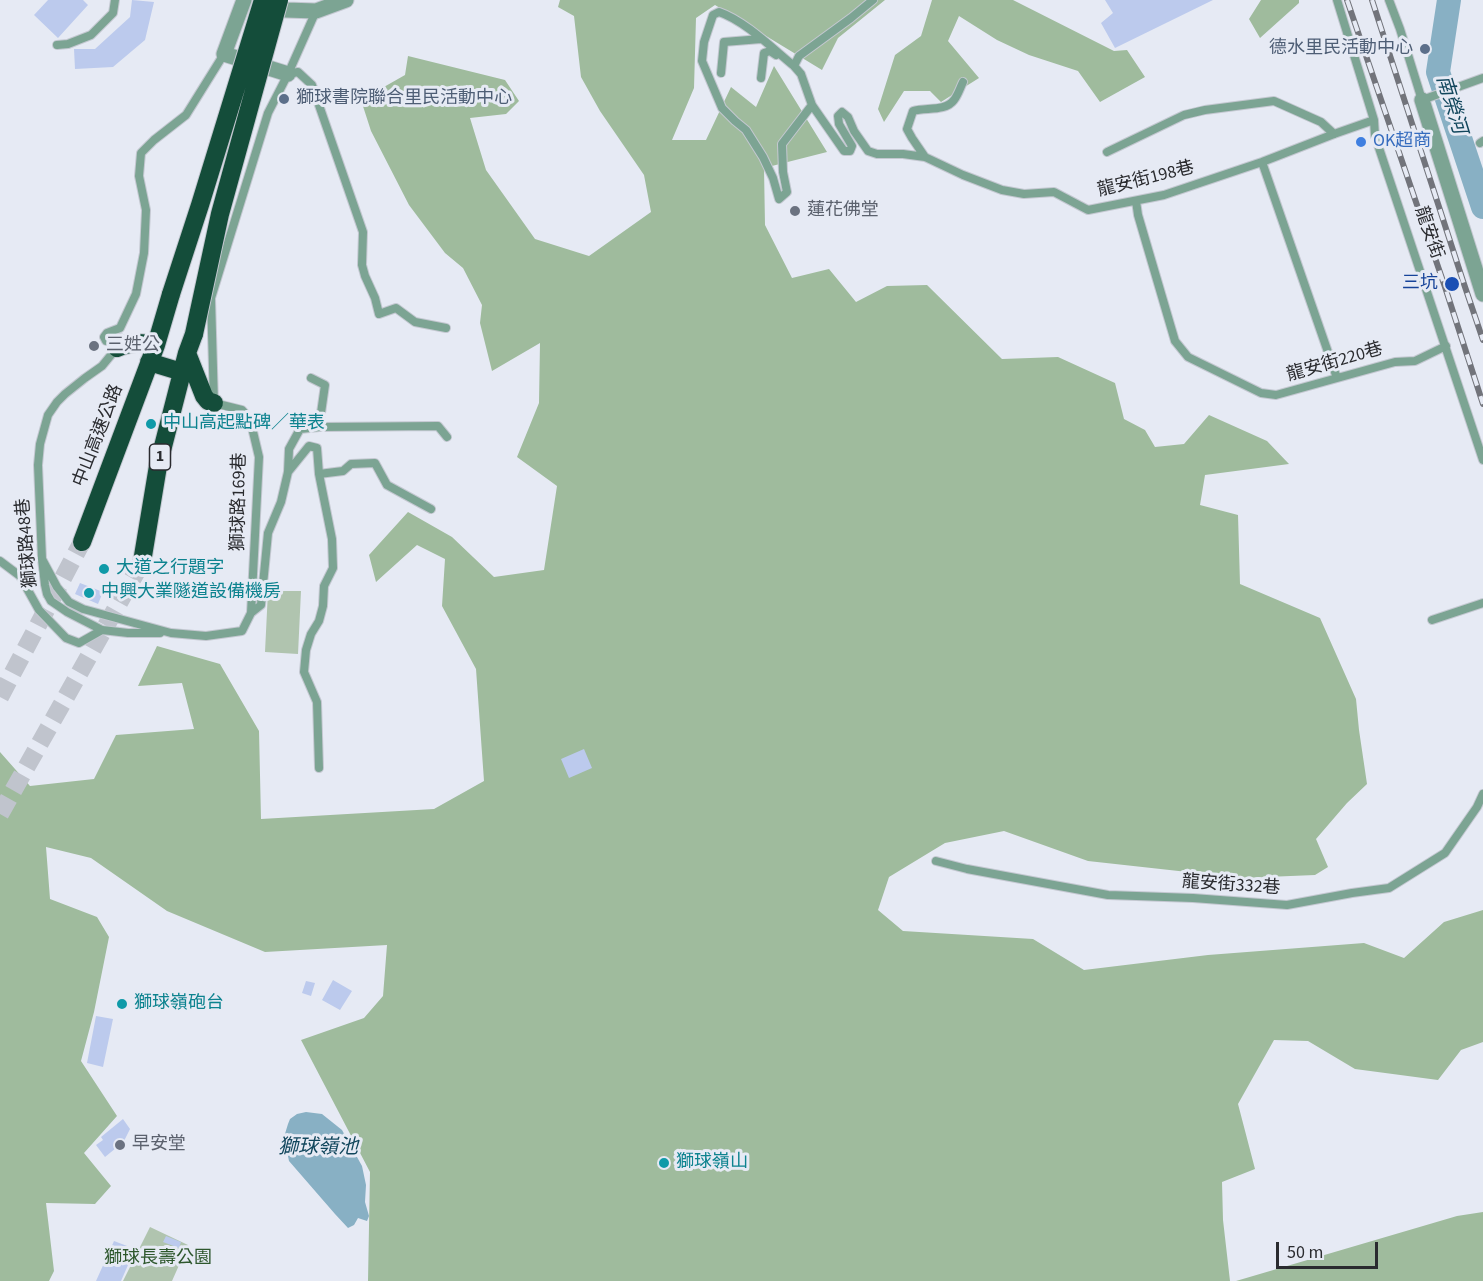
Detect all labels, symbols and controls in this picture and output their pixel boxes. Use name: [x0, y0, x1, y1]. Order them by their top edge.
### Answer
place label: 德水里民活動中心: [1269, 38, 1413, 60]
marker: 德水里民活動中心: [1418, 42, 1432, 56]
water label: 南榮河: [1430, 73, 1470, 137]
place label: 獅球書院聯合里民活動中心: [296, 88, 512, 110]
marker: 獅球書院聯合里民活動中心: [277, 92, 291, 106]
place label: OK超商: [1373, 131, 1431, 153]
marker: OK超商: [1354, 135, 1368, 149]
street label: 龍安街198巷: [1095, 158, 1197, 202]
place label: 蓮花佛堂: [807, 200, 879, 222]
marker: 蓮花佛堂: [788, 204, 802, 218]
street label: 龍安街: [1409, 204, 1447, 262]
place label: 三坑: [1402, 273, 1438, 295]
marker: 三坑: [1443, 275, 1461, 293]
place label: 三姓公: [106, 335, 160, 357]
marker: 三姓公: [87, 339, 101, 353]
street label: 龍安街220巷: [1285, 339, 1385, 387]
street label: 中山高速公路: [70, 382, 128, 490]
place label: 中山高起點碑／華表: [163, 413, 325, 435]
marker: 中山高起點碑／華表: [144, 417, 158, 431]
road number: 1: [150, 444, 170, 470]
street label: 獅球路169巷: [228, 452, 252, 552]
street label: 獅球路48巷: [13, 497, 43, 589]
place label: 大道之行題字: [116, 558, 224, 580]
marker: 大道之行題字: [97, 562, 111, 576]
place label: 中興大業隧道設備機房: [101, 582, 281, 604]
marker: 中興大業隧道設備機房: [82, 586, 96, 600]
street label: 龍安街332巷: [1181, 872, 1281, 900]
place label: 獅球嶺砲台: [134, 993, 224, 1015]
marker: 獅球嶺砲台: [115, 997, 129, 1011]
place label: 早安堂: [132, 1134, 186, 1156]
water label: 獅球嶺池: [278, 1137, 358, 1161]
marker: 早安堂: [113, 1138, 127, 1152]
place label: 獅球嶺山: [676, 1152, 748, 1174]
marker: 獅球嶺山: [657, 1156, 671, 1170]
scale bar: [1279, 1230, 1381, 1268]
text: 50 m: [1287, 1240, 1323, 1265]
park label: 獅球長壽公園: [104, 1248, 212, 1270]

